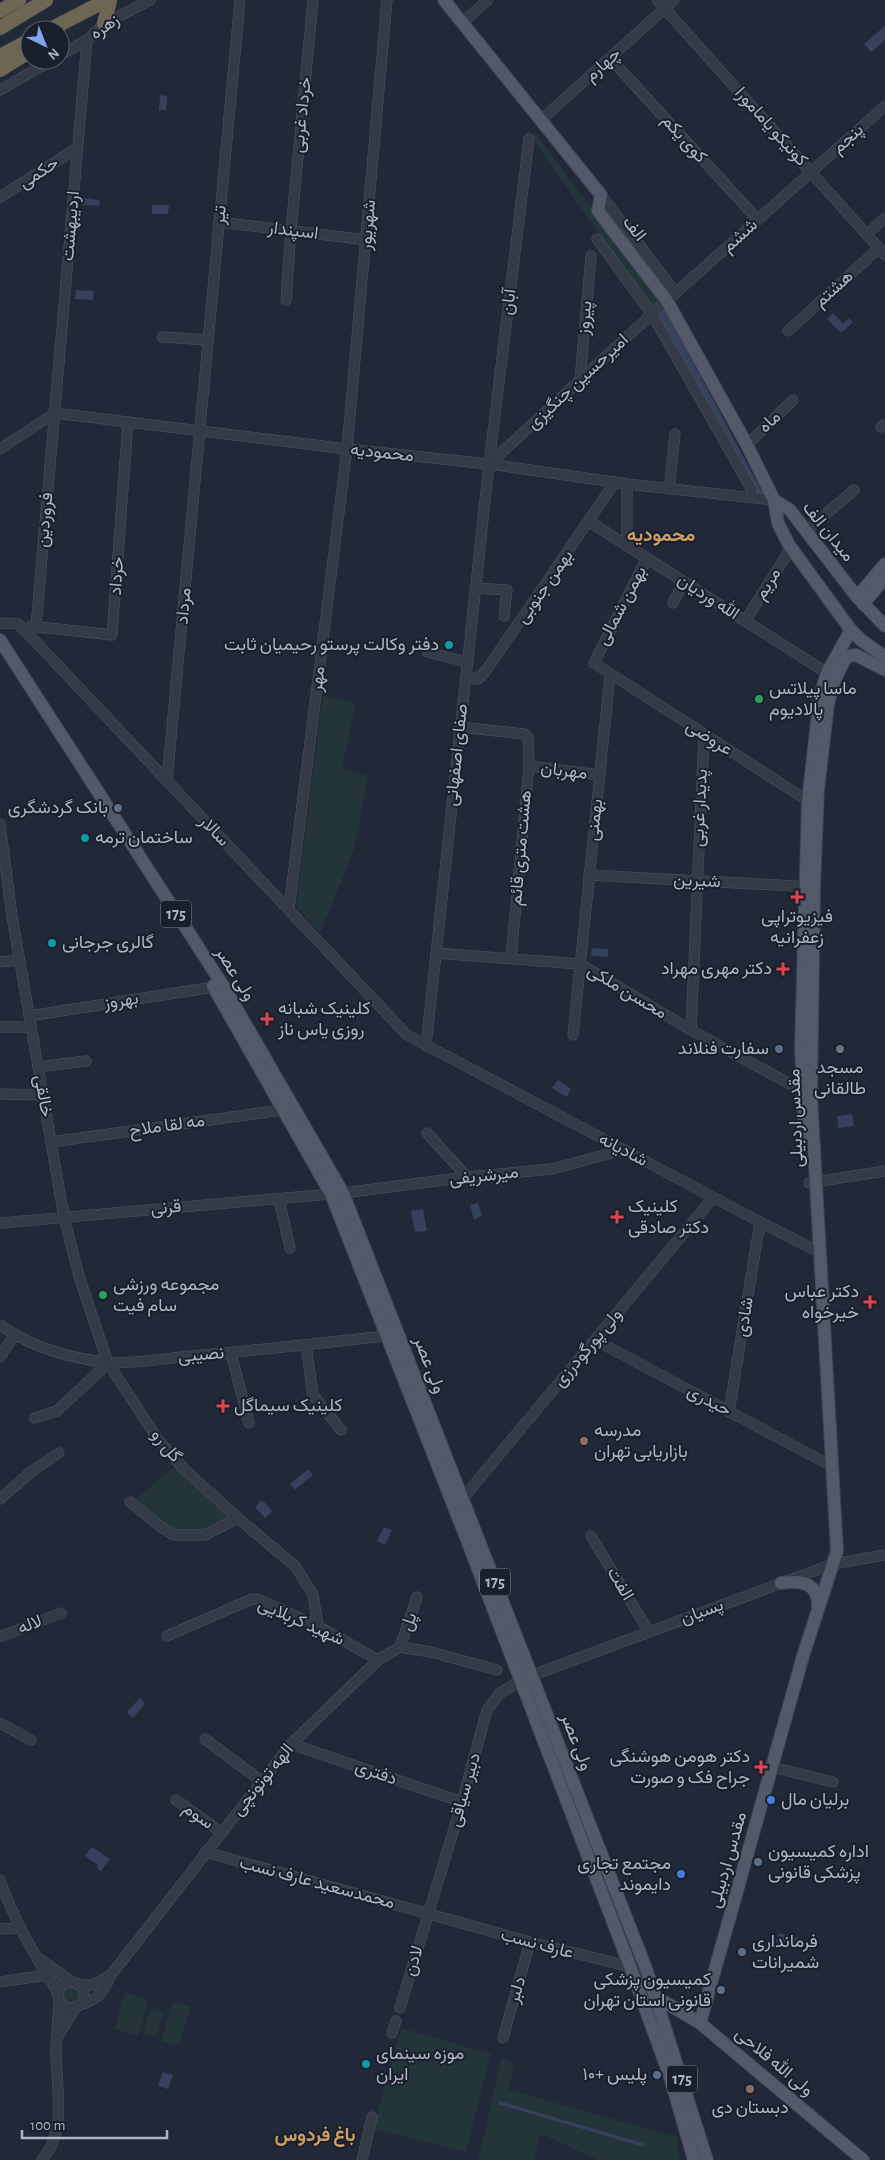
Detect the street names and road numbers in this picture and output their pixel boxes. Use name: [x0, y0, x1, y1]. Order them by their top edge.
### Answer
street label: زهره: [87, 11, 124, 44]
street label: چهارم: [582, 45, 626, 87]
street label: خرداد غربی: [289, 76, 316, 154]
street label: کونیکو یامامورا: [730, 84, 811, 171]
street label: کوی یکم: [656, 111, 710, 168]
street label: پنجم: [829, 120, 868, 159]
street label: حکمی: [16, 154, 63, 193]
street label: اردیبهشت: [59, 190, 84, 262]
street label: شهریور: [357, 199, 380, 252]
street label: تیر: [210, 204, 231, 227]
street label: الف: [619, 213, 649, 245]
street label: ششم: [719, 216, 763, 258]
street label: اسپندار: [265, 219, 319, 245]
street label: هشتم: [811, 267, 858, 312]
street label: آبان: [497, 286, 520, 316]
street label: پیروز: [574, 300, 597, 337]
street label: امیرحسین چنگیزی: [523, 330, 633, 435]
street label: ماه: [756, 408, 784, 436]
street label: محمودیه: [349, 441, 415, 466]
street label: فروردین: [34, 492, 57, 549]
street label: میدان الف: [799, 499, 857, 565]
street label: بهمن جنوبی: [513, 547, 578, 628]
street label: خرداد: [107, 556, 128, 596]
street label: بهمن شمالی: [594, 564, 651, 649]
street label: مریم: [751, 565, 786, 604]
street label: الله وردیان: [673, 568, 744, 624]
street label: مرداد: [173, 587, 196, 625]
street label: مهر: [307, 665, 329, 694]
street label: صفای اصفهانی: [443, 703, 472, 807]
street label: عروضی: [682, 717, 735, 760]
street label: مهربان: [539, 759, 589, 784]
street label: پدیدار غربی: [689, 768, 713, 848]
street label: هشت متری قائم: [507, 789, 537, 907]
street label: بهمنی: [584, 798, 607, 842]
street label: سالار: [194, 811, 233, 851]
street label: شیرین: [673, 871, 721, 892]
road number: 175: [161, 901, 191, 928]
street label: ولی عصر: [210, 943, 258, 1005]
street label: محسن ملکی: [584, 961, 670, 1024]
street label: بهروز: [101, 989, 140, 1014]
street label: مقدس اردبیلی: [785, 1068, 808, 1168]
street label: خالقی: [29, 1073, 56, 1119]
street label: مه لقا ملاح: [128, 1112, 206, 1142]
street label: شادیانه: [596, 1130, 650, 1170]
street label: میرشریفی: [448, 1163, 520, 1190]
street label: قرنی: [150, 1198, 182, 1219]
street label: شادی: [733, 1296, 758, 1338]
street label: ولی پورگودرزی: [549, 1305, 627, 1392]
street label: ولی عصر: [409, 1333, 448, 1396]
street label: نصیبی: [177, 1344, 225, 1367]
street label: حیدری: [684, 1382, 734, 1421]
street label: گل رو: [147, 1425, 185, 1467]
street label: الفت: [603, 1564, 637, 1604]
road number: 175: [480, 1568, 510, 1595]
street label: شهید کربلایی: [255, 1595, 347, 1650]
street label: پسیان: [678, 1596, 727, 1630]
street label: پل: [398, 1610, 422, 1634]
street label: لاله: [15, 1612, 45, 1638]
street label: ولی عصر: [556, 1710, 595, 1773]
street label: الهه توتونچی: [229, 1741, 299, 1821]
street label: دبیر سیاقی: [446, 1751, 485, 1829]
street label: دفتری: [352, 1757, 399, 1789]
street label: سوم: [178, 1799, 217, 1834]
street label: مقدس اردبیلی: [706, 1810, 751, 1910]
street label: محمدسعید عارف نسب: [237, 1854, 397, 1913]
street label: عارف نسب: [498, 1926, 575, 1963]
street label: لادن: [401, 1944, 427, 1978]
street label: دلبر: [504, 1975, 530, 2007]
street label: ولی‌ الله فلاحی: [731, 2022, 819, 2101]
road number: 175: [667, 2066, 697, 2092]

